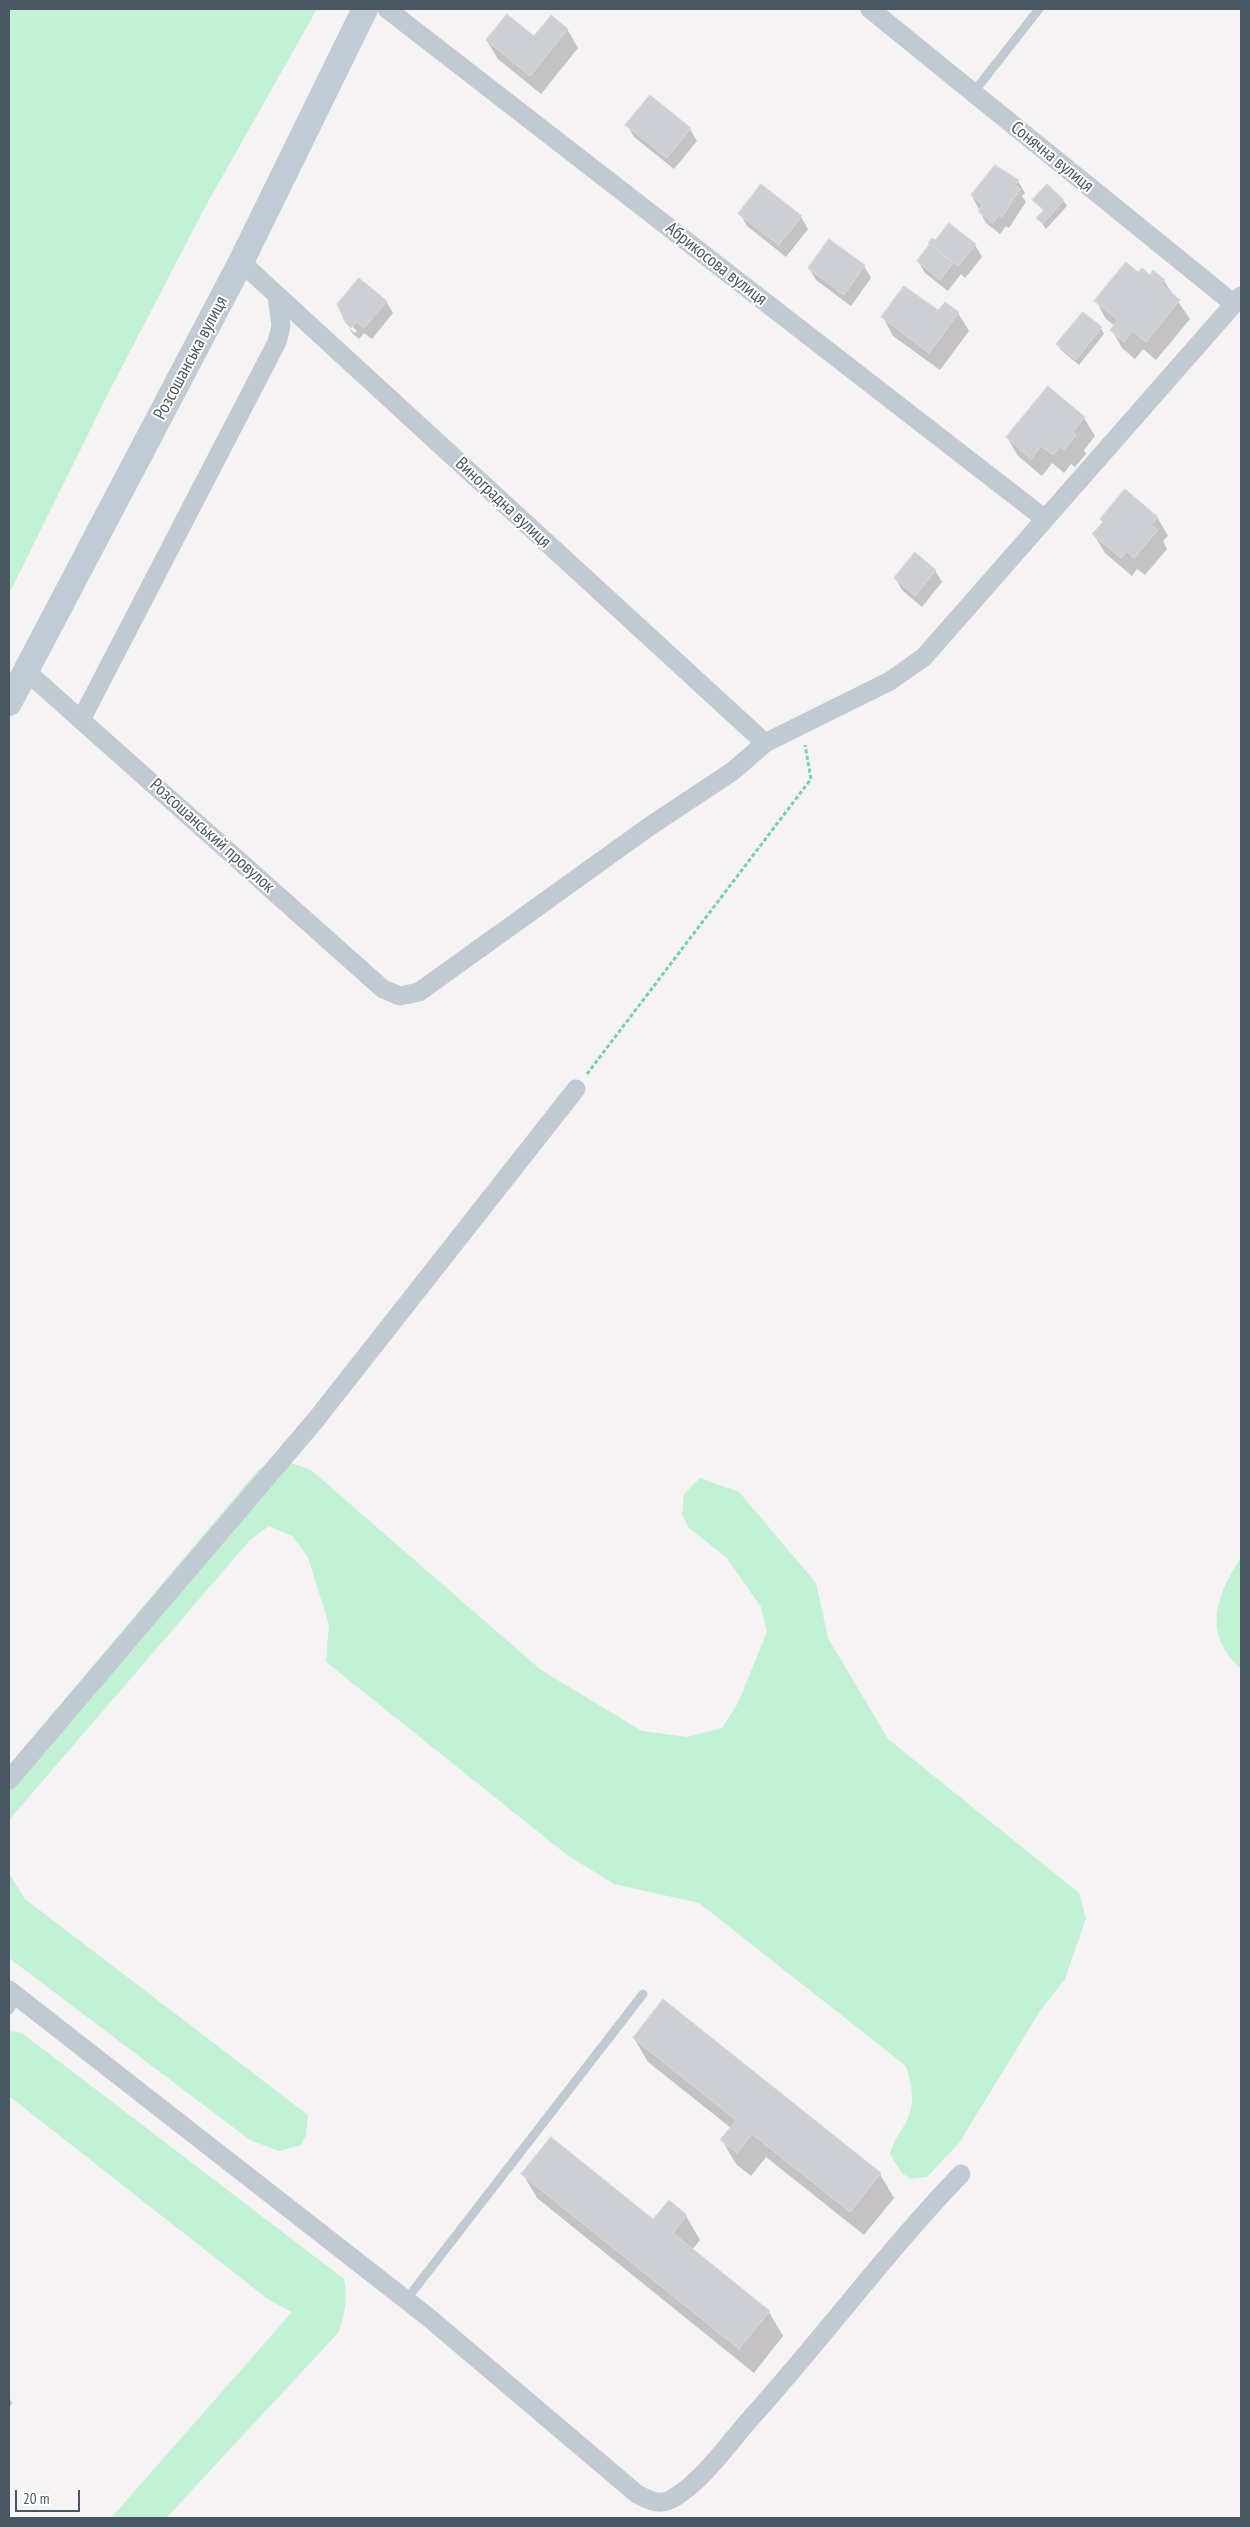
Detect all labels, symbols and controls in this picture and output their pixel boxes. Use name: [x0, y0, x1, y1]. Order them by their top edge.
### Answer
street label: Сонячна вулиця: [1006, 117, 1098, 197]
street label: Абрикосова вулиця: [661, 218, 771, 310]
street label: Розсошанська вулиця: [149, 293, 233, 423]
street label: Виноградна вулиця: [451, 453, 555, 553]
street label: Розсошанський провулок: [145, 774, 279, 898]
scale bar: [18, 2480, 82, 2512]
text: 20 m: [23, 2489, 49, 2508]

